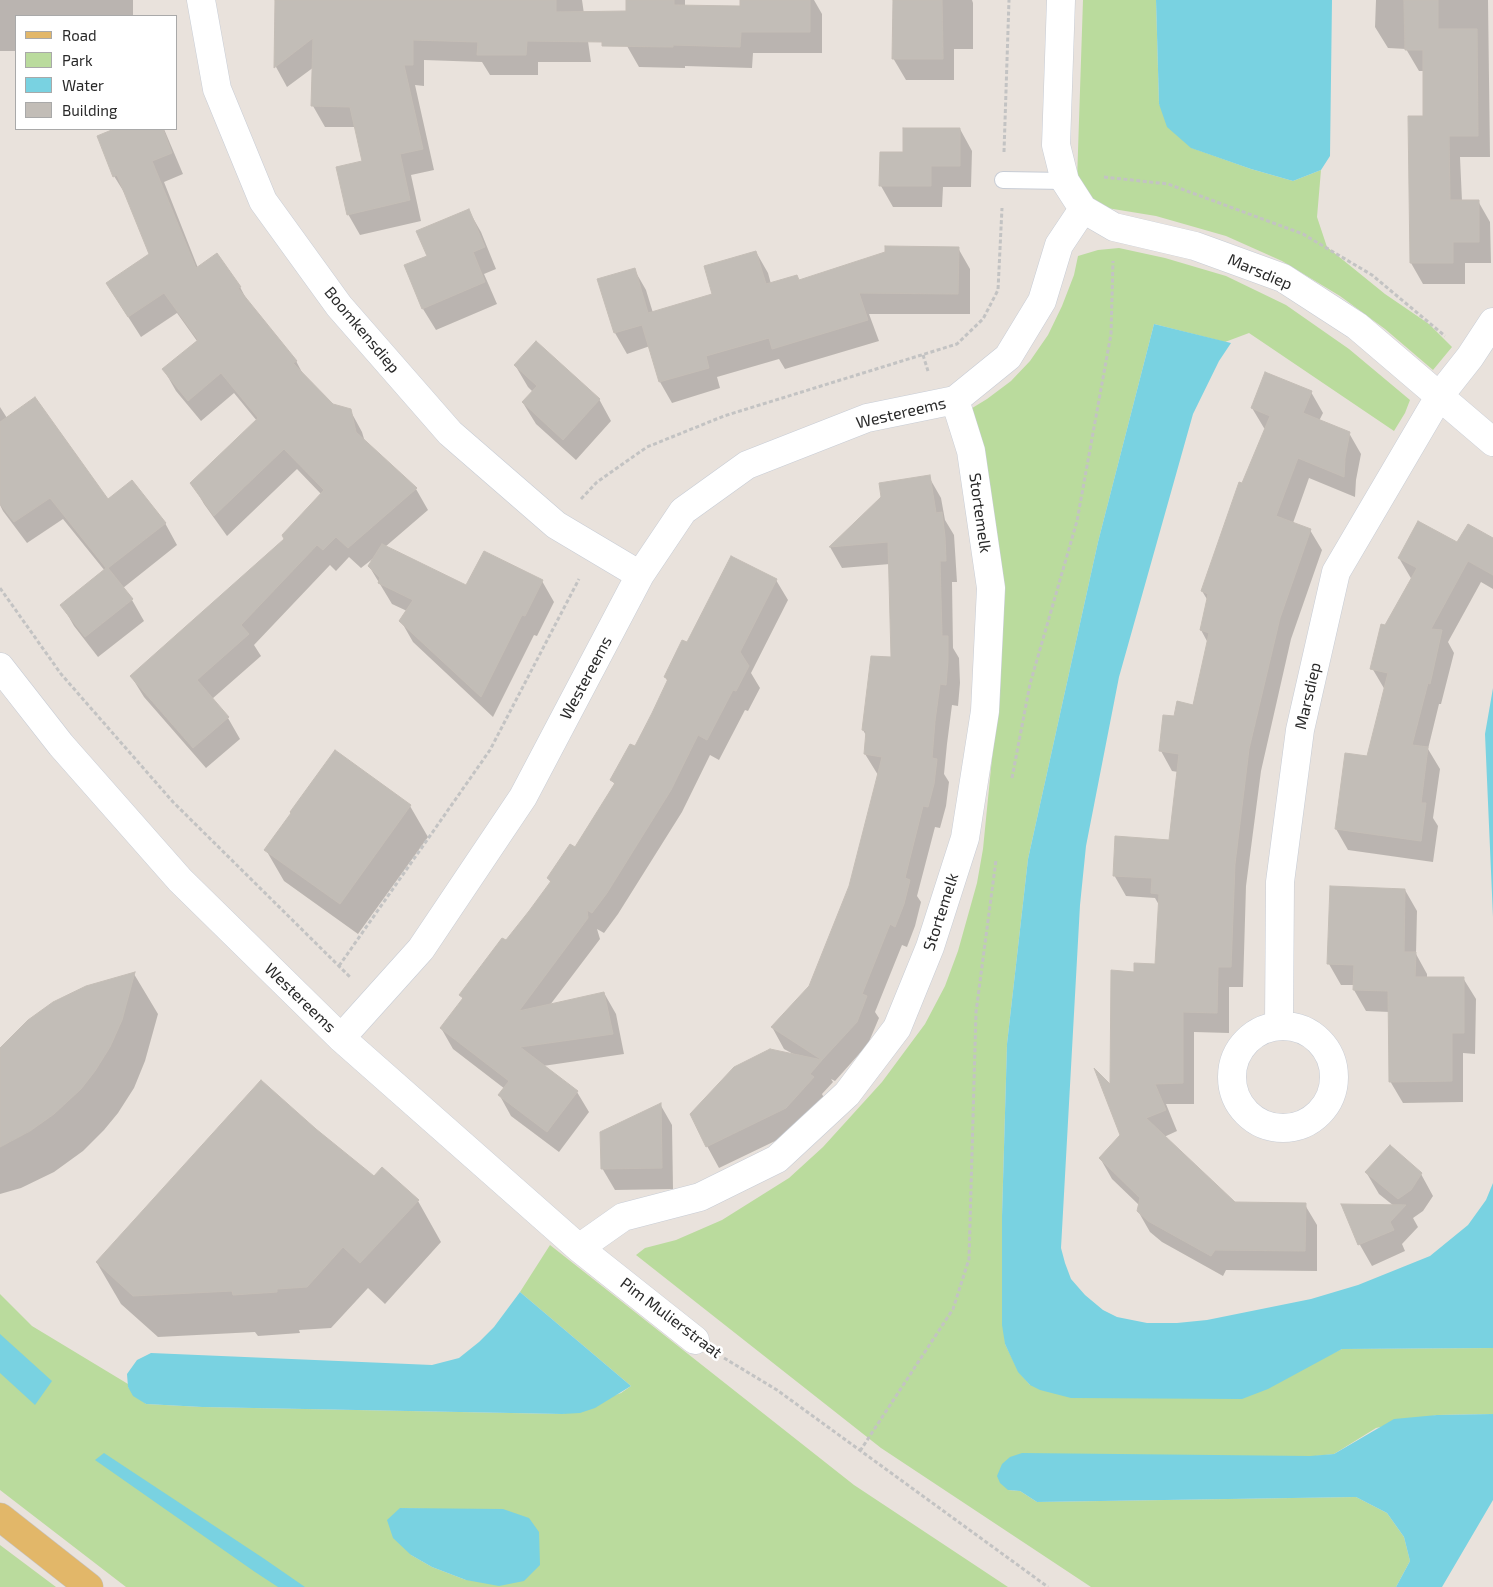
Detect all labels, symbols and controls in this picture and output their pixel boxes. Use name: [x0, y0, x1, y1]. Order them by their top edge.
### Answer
legend: [15, 15, 178, 130]
text: Road: [62, 26, 97, 44]
text: Park: [62, 51, 93, 69]
text: Water: [62, 76, 104, 94]
text: Building: [62, 101, 117, 119]
street label: Marsdiep: [1225, 250, 1295, 294]
street label: Boomkensdiep: [320, 283, 404, 377]
street label: Westereems: [854, 393, 948, 433]
street label: Stortemelk: [965, 472, 995, 554]
street label: Westereems: [556, 633, 616, 723]
street label: Marsdiep: [1291, 661, 1325, 731]
street label: Stortemelk: [919, 871, 963, 953]
street label: Westereems: [260, 959, 340, 1037]
street label: Pim Mulierstraat: [616, 1274, 726, 1362]

